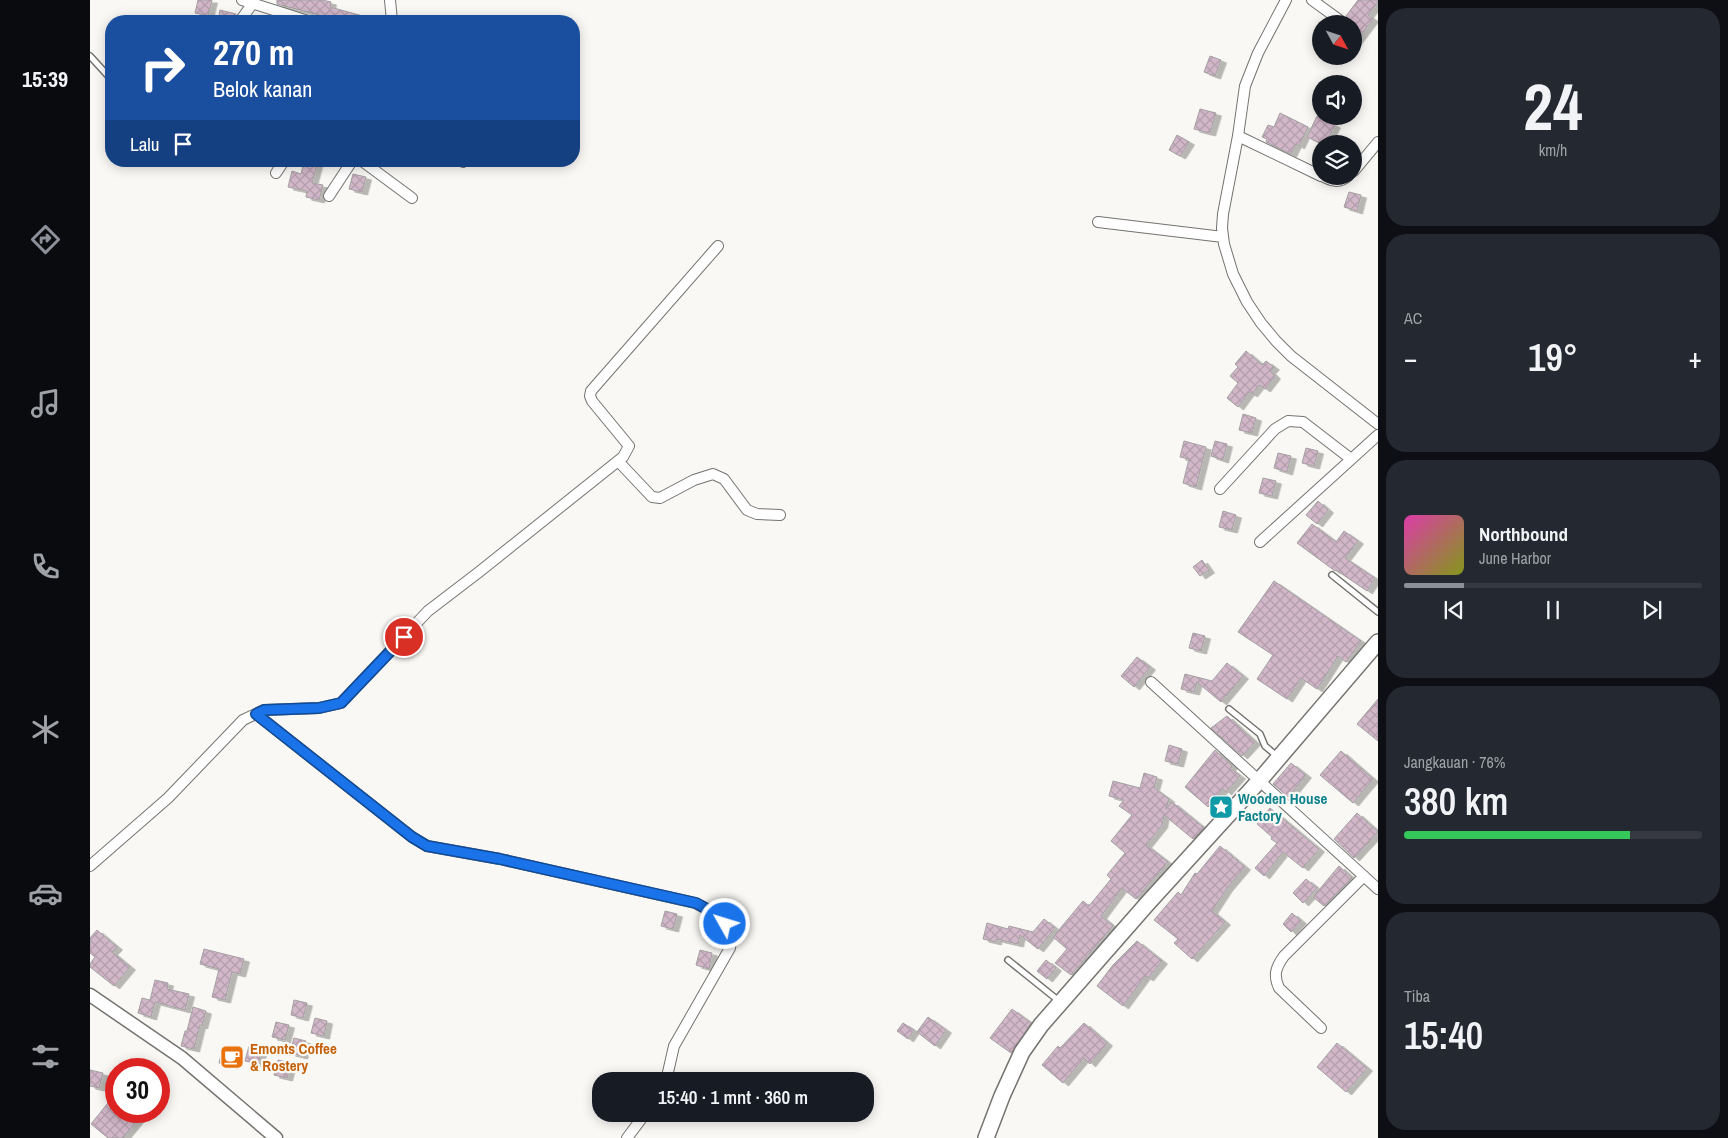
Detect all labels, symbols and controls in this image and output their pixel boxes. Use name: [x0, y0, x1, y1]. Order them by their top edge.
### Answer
north arrow: [1312, 15, 1362, 65]
map controls: [1312, 15, 1362, 185]
text: 270 m: [213, 29, 294, 76]
icon: right: [130, 35, 195, 100]
text: 24: [1523, 63, 1583, 150]
text: 15:39: [22, 64, 68, 94]
text: Belok kanan: [213, 74, 312, 104]
button: sound: [1312, 75, 1362, 125]
icon: arrive: [169, 130, 197, 158]
text: Lalu: [130, 131, 159, 157]
button: layers: [1312, 135, 1362, 185]
text: km/h: [1539, 139, 1567, 161]
icon: directions: [28, 222, 63, 257]
text: AC: [1404, 307, 1422, 329]
text: 19°: [1528, 332, 1578, 383]
text: −: [1404, 339, 1417, 377]
text: +: [1689, 339, 1702, 377]
icon: music: [28, 386, 63, 421]
text: Northbound: [1479, 521, 1568, 547]
text: June Harbor: [1479, 547, 1551, 569]
icon: phone: [28, 549, 63, 584]
icon: previous: [1440, 596, 1468, 624]
icon: pause: [1539, 596, 1567, 624]
icon: next: [1638, 596, 1666, 624]
pin: [383, 616, 425, 658]
icon: arrive: [390, 623, 418, 651]
icon: climate: [28, 712, 63, 747]
text: Jangkauan · 76%: [1404, 751, 1505, 773]
text: 380 km: [1404, 776, 1508, 827]
place label: Wooden House Factory: [1238, 788, 1327, 826]
place icon: Wooden House Factory: [1208, 794, 1234, 820]
icon: car: [28, 876, 63, 911]
position arrow: [698, 897, 750, 949]
text: Tiba: [1404, 985, 1430, 1007]
text: 15:40: [1404, 1010, 1483, 1061]
place label: Emonts Coffee & Rostery: [250, 1038, 337, 1076]
icon: filters: [28, 1039, 63, 1074]
cafe icon: Emonts Coffee & Rostery: [219, 1044, 245, 1070]
speed limit sign: 30: [105, 1058, 170, 1123]
text: 15:40 · 1 mnt · 360 m: [658, 1084, 808, 1110]

